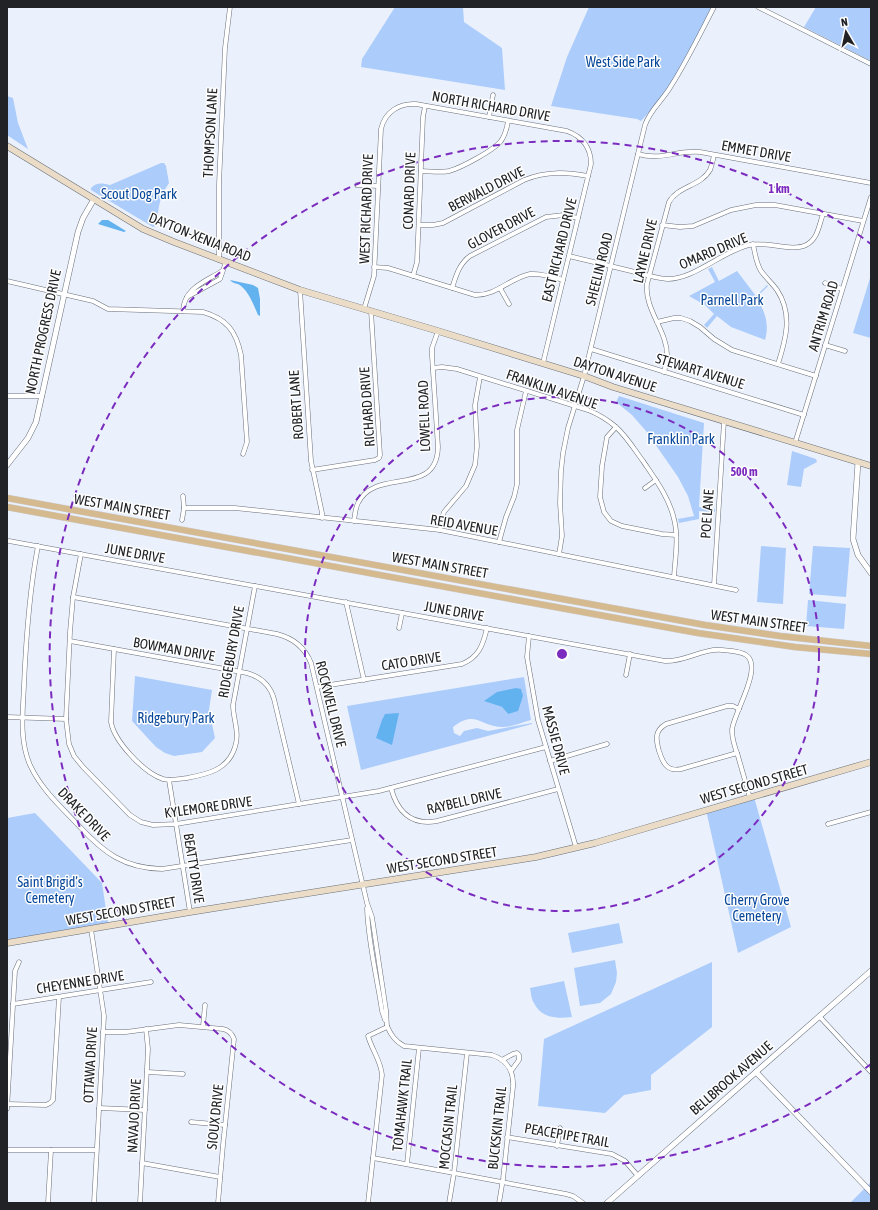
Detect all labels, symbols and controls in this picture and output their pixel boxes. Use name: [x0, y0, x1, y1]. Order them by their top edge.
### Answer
north arrow: [826, 12, 866, 52]
text: N: [840, 16, 849, 29]
park label: West Side Park: [586, 54, 660, 70]
street label: THOMPSON LANE: [200, 88, 220, 178]
street label: NORTH RICHARD DRIVE: [431, 88, 551, 124]
street label: EMMET DRIVE: [720, 137, 792, 165]
street label: CONARD DRIVE: [400, 152, 418, 230]
street label: WEST RICHARD DRIVE: [356, 154, 376, 264]
street label: BERWALD DRIVE: [446, 163, 526, 215]
text: 1 km: [768, 182, 790, 196]
park label: Scout Dog Park: [101, 186, 177, 202]
street label: EAST RICHARD DRIVE: [538, 196, 580, 304]
street label: GLOVER DRIVE: [465, 204, 537, 252]
street label: DAYTON-XENIA ROAD: [147, 209, 254, 265]
street label: LAYNE DRIVE: [630, 217, 660, 285]
street label: OMARD DRIVE: [677, 229, 749, 273]
street label: SHEELIN ROAD: [582, 231, 616, 307]
street label: NORTH PROGRESS DRIVE: [22, 268, 64, 396]
street label: ANTRIM ROAD: [805, 279, 841, 353]
park label: Parnell Park: [700, 292, 764, 308]
street label: STEWART AVENUE: [654, 350, 746, 392]
street label: DAYTON AVENUE: [571, 353, 659, 395]
street label: FRANKLIN AVENUE: [504, 366, 600, 412]
street label: RICHARD DRIVE: [356, 367, 378, 447]
street label: ROBERT LANE: [286, 370, 306, 440]
street label: LOWELL ROAD: [415, 380, 433, 452]
park label: Franklin Park: [647, 431, 715, 447]
text: 500 m: [730, 465, 758, 479]
street label: POE LANE: [697, 489, 717, 539]
street label: WEST MAIN STREET: [73, 491, 171, 523]
street label: REID AVENUE: [429, 511, 499, 539]
street label: JUNE DRIVE: [104, 540, 166, 566]
street label: WEST MAIN STREET: [391, 549, 489, 581]
street label: JUNE DRIVE: [423, 598, 485, 624]
street label: RIDGEBURY DRIVE: [215, 605, 247, 699]
street label: WEST MAIN STREET: [710, 606, 808, 636]
street label: BOWMAN DRIVE: [132, 634, 216, 664]
centre of rings: [555, 647, 569, 661]
street label: CATO DRIVE: [380, 648, 442, 674]
street label: ROCKWELL DRIVE: [313, 659, 349, 749]
street label: MASSIE DRIVE: [539, 704, 573, 776]
park label: Ridgebury Park: [137, 710, 215, 726]
street label: WEST SECOND STREET: [698, 761, 810, 807]
street label: DRAKE DRIVE: [55, 784, 113, 844]
street label: RAYBELL DRIVE: [425, 785, 503, 817]
street label: KYLEMORE DRIVE: [163, 793, 253, 821]
street label: BEATTY DRIVE: [181, 832, 207, 904]
street label: WEST SECOND STREET: [386, 843, 498, 877]
park label: Saint Brigid’s Cemetery: [17, 874, 83, 906]
park label: Cherry Grove Cemetery: [724, 892, 790, 924]
street label: WEST SECOND STREET: [65, 893, 177, 929]
street label: CHEYENNE DRIVE: [35, 967, 125, 997]
street label: OTTAWA DRIVE: [80, 1027, 100, 1103]
street label: BELLBROOK AVENUE: [687, 1038, 776, 1118]
street label: TOMAHAWK TRAIL: [389, 1057, 415, 1152]
street label: NAVAJO DRIVE: [124, 1079, 144, 1153]
street label: MOCCASIN TRAIL: [436, 1083, 460, 1170]
street label: SIOUX DRIVE: [204, 1084, 226, 1150]
street label: BUCKSKIN TRAIL: [485, 1085, 509, 1170]
street label: PEACEPIPE TRAIL: [523, 1120, 611, 1150]

